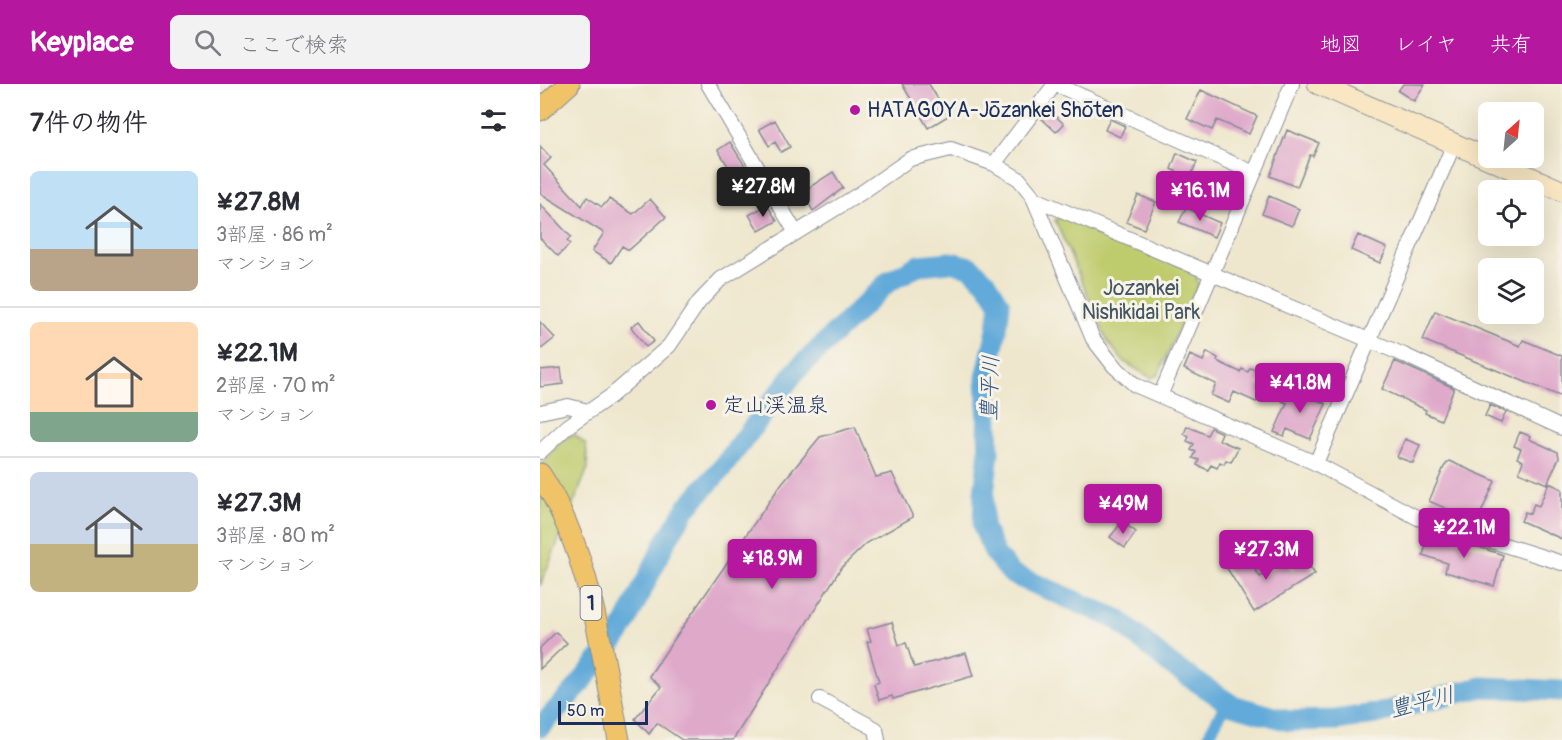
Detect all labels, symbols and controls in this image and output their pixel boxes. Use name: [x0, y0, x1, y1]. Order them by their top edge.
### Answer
search box: [170, 15, 590, 69]
text: Keyplace: [30, 25, 134, 60]
icon: search: [191, 26, 224, 59]
text: ここで検索: [239, 31, 349, 59]
text: 地図: [1320, 31, 1362, 58]
text: レイヤ: [1395, 31, 1457, 58]
text: 共有: [1490, 31, 1532, 58]
place label: HATAGOYA-Jōzankei Shōten: [867, 97, 1124, 124]
north arrow: [1478, 102, 1544, 168]
map controls: [1478, 102, 1544, 324]
marker: HATAGOYA-Jōzankei Shōten: [848, 103, 862, 117]
icon: filters: [477, 104, 510, 137]
text: 7件の物件: [30, 107, 148, 139]
pin: ¥27.8M: [714, 167, 812, 218]
pin: ¥16.1M: [1151, 171, 1249, 222]
text: ¥27.8M: [731, 174, 795, 199]
text: ¥16.1M: [1170, 178, 1230, 203]
button: locate: [1478, 180, 1544, 246]
text: ¥27.8M: [216, 186, 300, 218]
icon: home: [78, 195, 150, 267]
text: 3部屋 · 86 m²: [216, 222, 333, 247]
text: マンション: [216, 251, 315, 276]
button: layers: [1478, 258, 1544, 324]
park label: Jozankei Nishikidai Park: [1082, 275, 1201, 326]
text: ¥22.1M: [216, 337, 298, 369]
icon: home: [78, 346, 150, 418]
water label: 豊平川: [975, 355, 1005, 421]
pin: ¥41.8M: [1251, 363, 1349, 414]
text: ¥41.8M: [1269, 370, 1331, 395]
text: 2部屋 · 70 m²: [216, 373, 336, 398]
place label: 定山渓温泉: [723, 392, 828, 419]
marker: 定山渓温泉: [704, 398, 718, 412]
text: マンション: [216, 402, 315, 427]
pin: ¥49M: [1087, 484, 1159, 535]
text: ¥27.3M: [216, 487, 301, 519]
text: ¥49M: [1098, 491, 1148, 516]
icon: home: [78, 496, 150, 568]
pin: ¥22.1M: [1415, 508, 1513, 559]
text: ¥22.1M: [1433, 515, 1495, 540]
text: 3部屋 · 80 m²: [216, 523, 335, 548]
pin: ¥27.3M: [1217, 530, 1315, 581]
text: ¥27.3M: [1233, 537, 1299, 562]
pin: ¥18.9M: [723, 539, 821, 590]
text: ¥18.9M: [742, 546, 802, 571]
text: マンション: [216, 552, 315, 577]
road number: 1: [580, 586, 602, 620]
water label: 豊平川: [1387, 680, 1457, 724]
scale bar: [558, 698, 648, 726]
text: 50 m: [567, 701, 604, 721]

